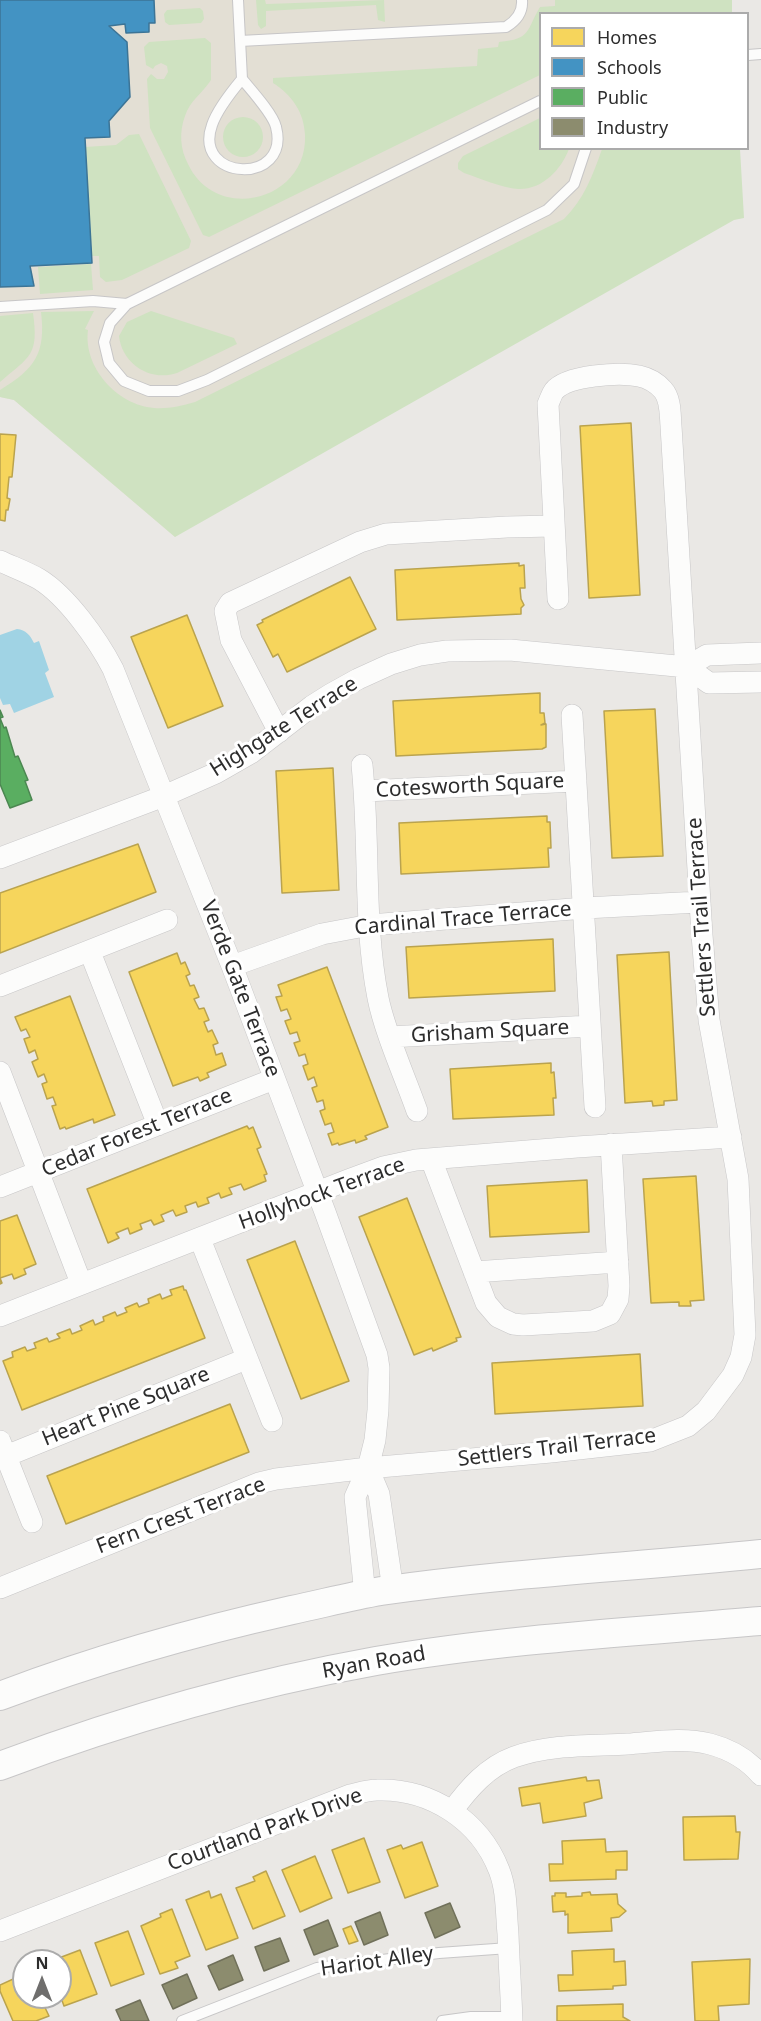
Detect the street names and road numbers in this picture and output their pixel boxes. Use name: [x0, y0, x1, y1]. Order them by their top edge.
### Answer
street label: Highgate Terrace: [206, 672, 362, 782]
street label: Cotesworth Square: [375, 768, 565, 804]
street label: Settlers Trail Terrace: [682, 817, 722, 1017]
street label: Verde Gate Terrace: [195, 897, 285, 1081]
street label: Cardinal Trace Terrace: [353, 897, 573, 941]
street label: Grisham Square: [410, 1015, 570, 1049]
street label: Cedar Forest Terrace: [38, 1083, 236, 1183]
street label: Hollyhock Terrace: [236, 1152, 408, 1236]
street label: Heart Pine Square: [38, 1362, 214, 1452]
street label: Settlers Trail Terrace: [456, 1423, 658, 1473]
street label: Fern Crest Terrace: [93, 1472, 269, 1560]
street label: Ryan Road: [320, 1642, 428, 1684]
street label: Courtland Park Drive: [164, 1783, 366, 1877]
street label: Hariot Alley: [319, 1942, 435, 1982]

